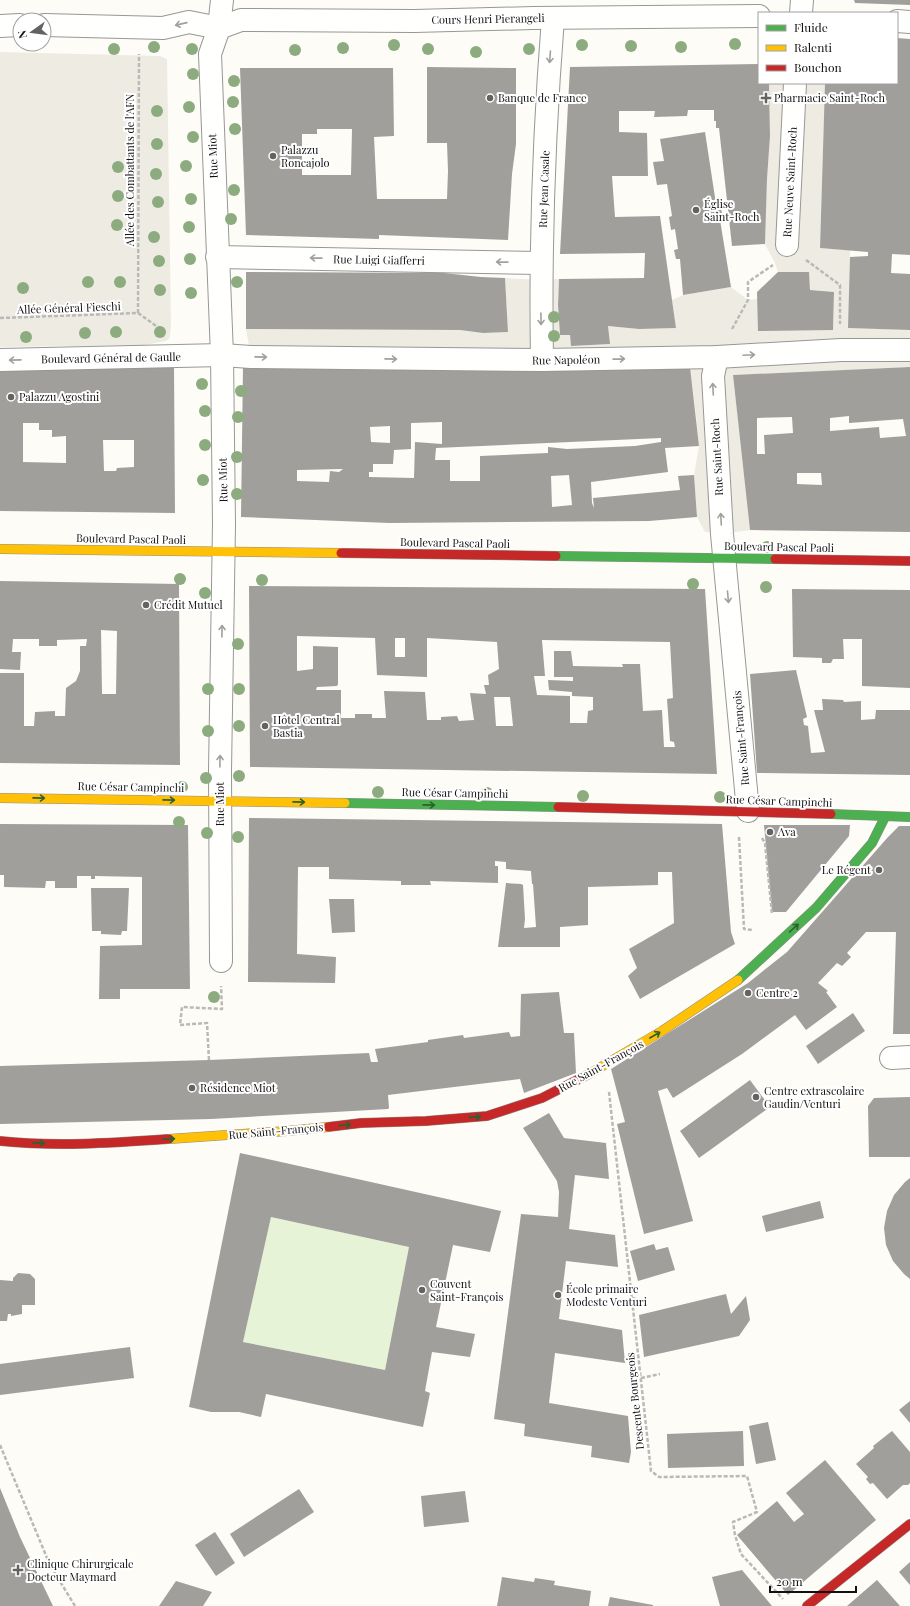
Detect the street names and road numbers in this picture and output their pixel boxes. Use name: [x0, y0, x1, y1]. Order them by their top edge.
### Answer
street label: Cours Henri Pierangeli: [431, 10, 545, 27]
street label: Allée des Combattants de l'AFN: [122, 94, 137, 247]
street label: Rue Neuve Saint-Roch: [779, 126, 800, 238]
street label: Rue Miot: [204, 133, 221, 179]
street label: Rue Jean Casale: [535, 150, 552, 228]
street label: Rue Luigi Giafferri: [333, 251, 425, 268]
street label: Allée Général Fieschi: [16, 298, 121, 317]
street label: Boulevard Général de Gaulle: [41, 349, 182, 366]
street label: Rue Napoléon: [532, 351, 601, 368]
street label: Rue Saint-Roch: [707, 417, 726, 496]
street label: Rue Miot: [215, 458, 230, 502]
street label: Boulevard Pascal Paoli: [76, 530, 186, 547]
street label: Boulevard Pascal Paoli: [400, 534, 510, 551]
street label: Boulevard Pascal Paoli: [724, 538, 834, 555]
street label: Rue Saint-François: [729, 690, 752, 786]
street label: Rue César Campinchi: [77, 778, 185, 795]
street label: Rue Miot: [212, 782, 227, 826]
street label: Rue César Campinchi: [401, 784, 509, 801]
street label: Rue César Campinchi: [725, 791, 833, 810]
street label: Rue Saint-François: [556, 1036, 646, 1095]
street label: Rue Saint-François: [228, 1119, 324, 1142]
street label: Descente Bourgeois: [622, 1352, 647, 1450]

